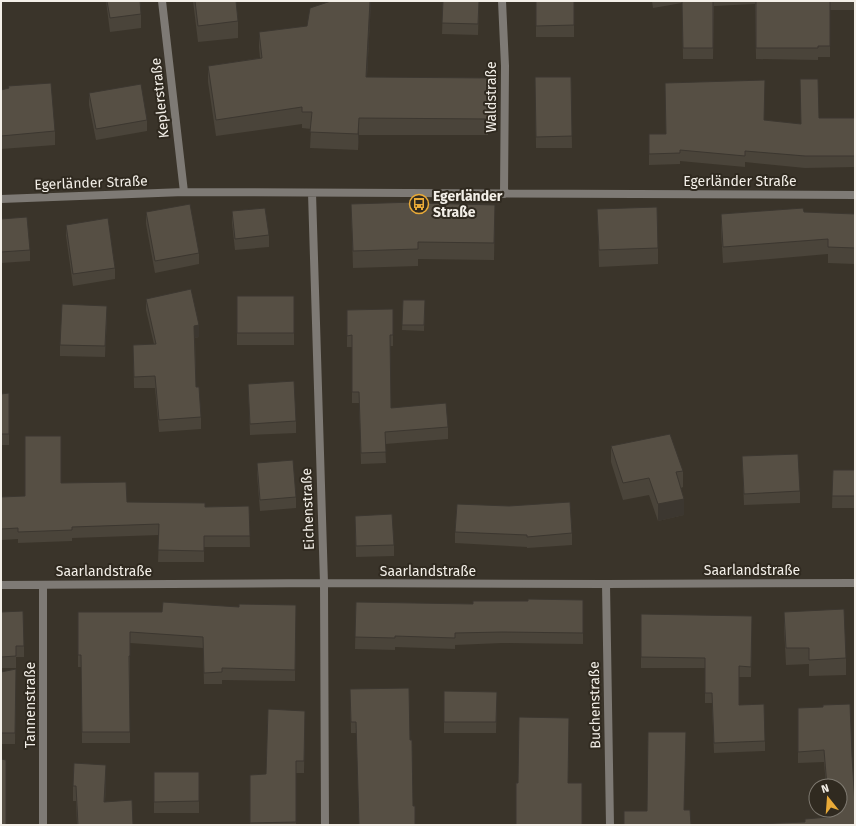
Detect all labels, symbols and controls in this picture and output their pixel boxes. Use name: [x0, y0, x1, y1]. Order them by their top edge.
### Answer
street label: Keplerstraße: [147, 57, 173, 139]
street label: Waldstraße: [483, 61, 500, 133]
street label: Egerländer Straße: [34, 173, 148, 193]
street label: Egerländer Straße: [683, 173, 797, 190]
place label: Egerländer Straße: [433, 188, 503, 221]
bus stop icon: Egerländer Straße: [408, 193, 430, 215]
street label: Eichenstraße: [298, 468, 318, 550]
street label: Saarlandstraße: [704, 562, 800, 579]
street label: Saarlandstraße: [56, 563, 152, 580]
street label: Saarlandstraße: [380, 563, 476, 580]
street label: Buchenstraße: [586, 661, 604, 749]
street label: Tannenstraße: [22, 662, 39, 748]
north arrow: [808, 778, 848, 818]
text: N: [820, 782, 831, 796]

